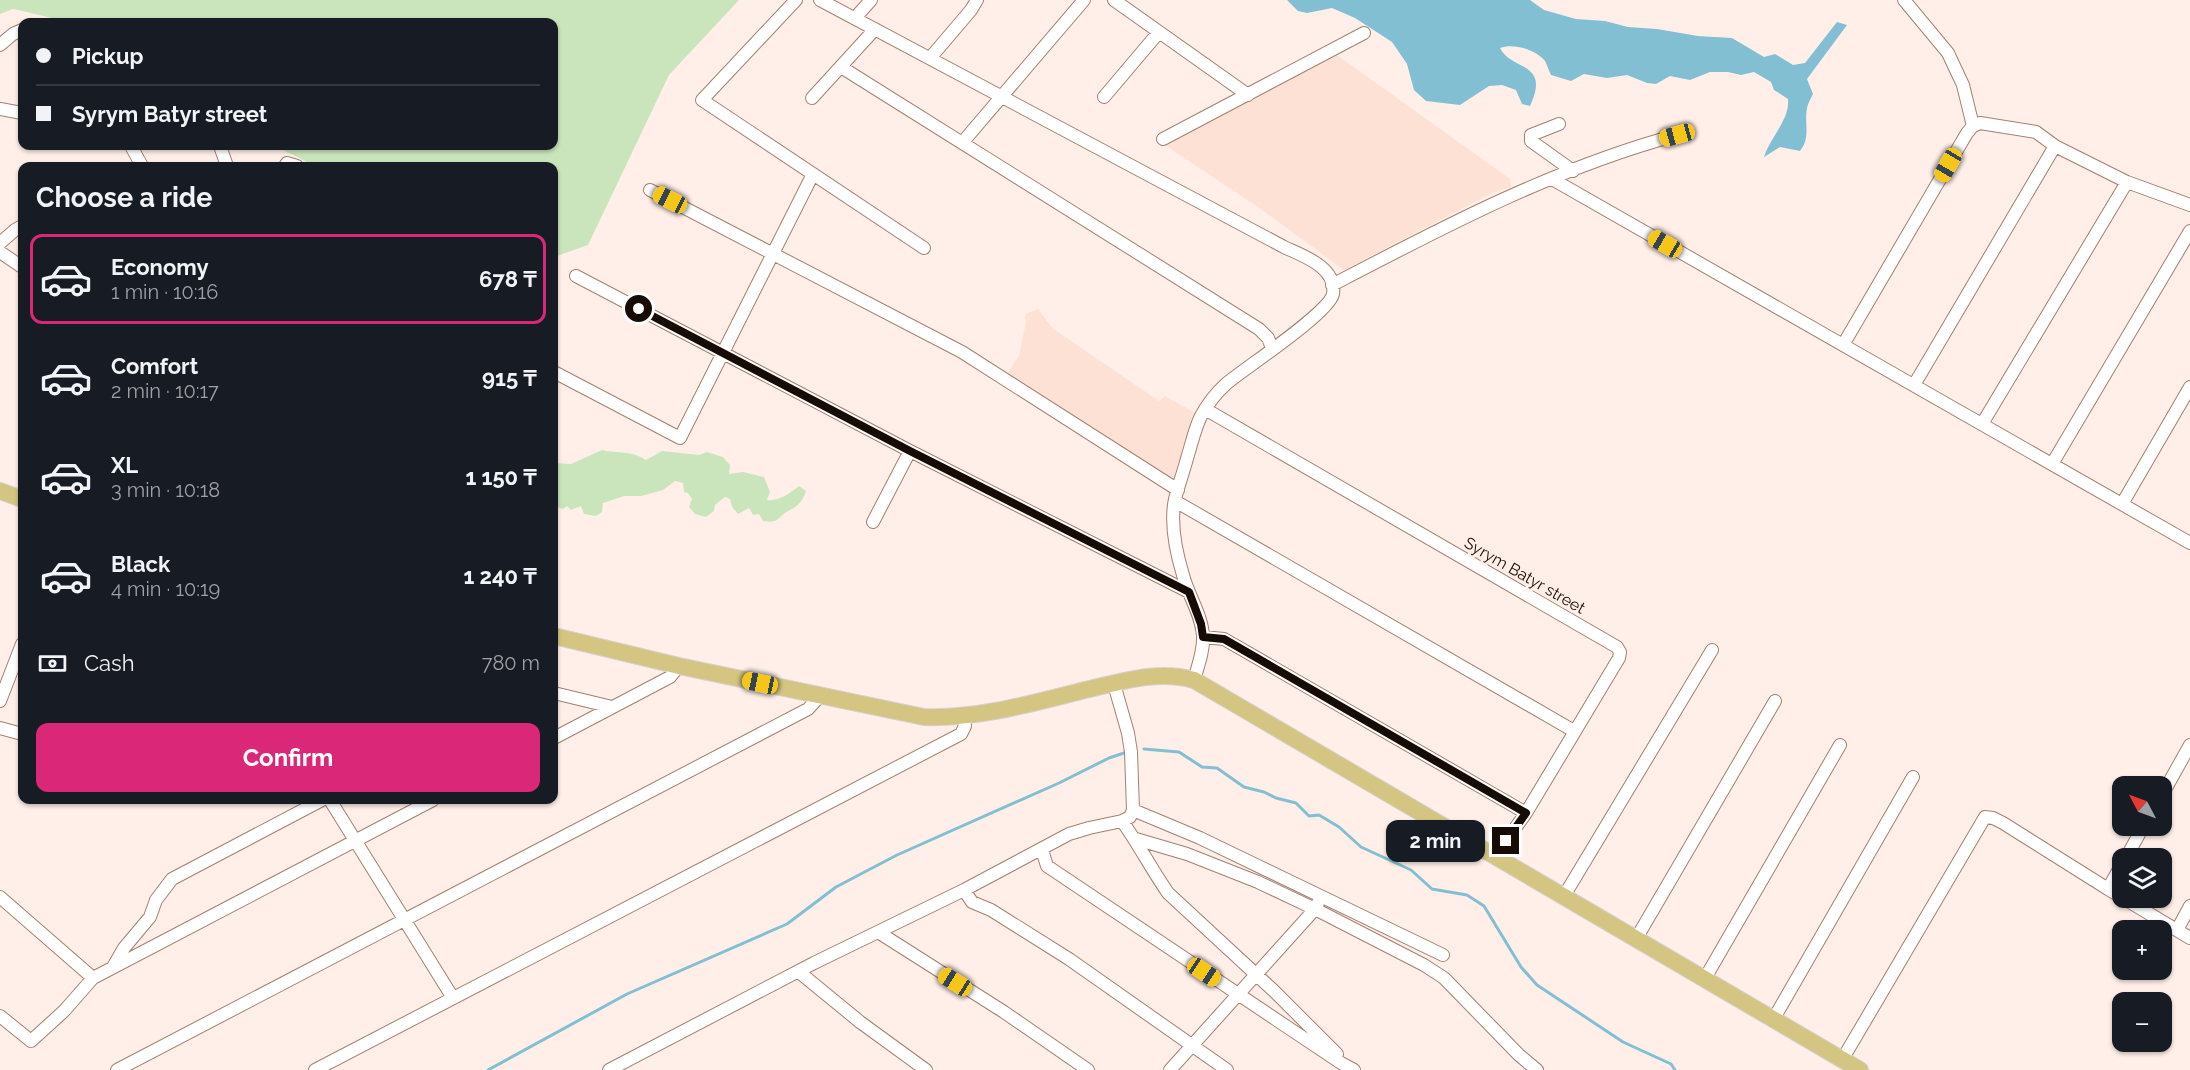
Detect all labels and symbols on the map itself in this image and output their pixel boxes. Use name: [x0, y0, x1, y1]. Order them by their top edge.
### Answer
car: [1657, 122, 1697, 148]
car: [1931, 145, 1965, 185]
car: [650, 184, 690, 216]
car: [1645, 227, 1685, 261]
route start: [625, 295, 652, 322]
street label: Syrym Batyr street: [1461, 533, 1589, 618]
car: [741, 670, 779, 696]
north arrow: [2112, 776, 2172, 836]
callout: 2 min: [1386, 820, 1485, 862]
route end: [1492, 827, 1519, 854]
car: [1184, 954, 1224, 990]
car: [935, 965, 975, 999]

